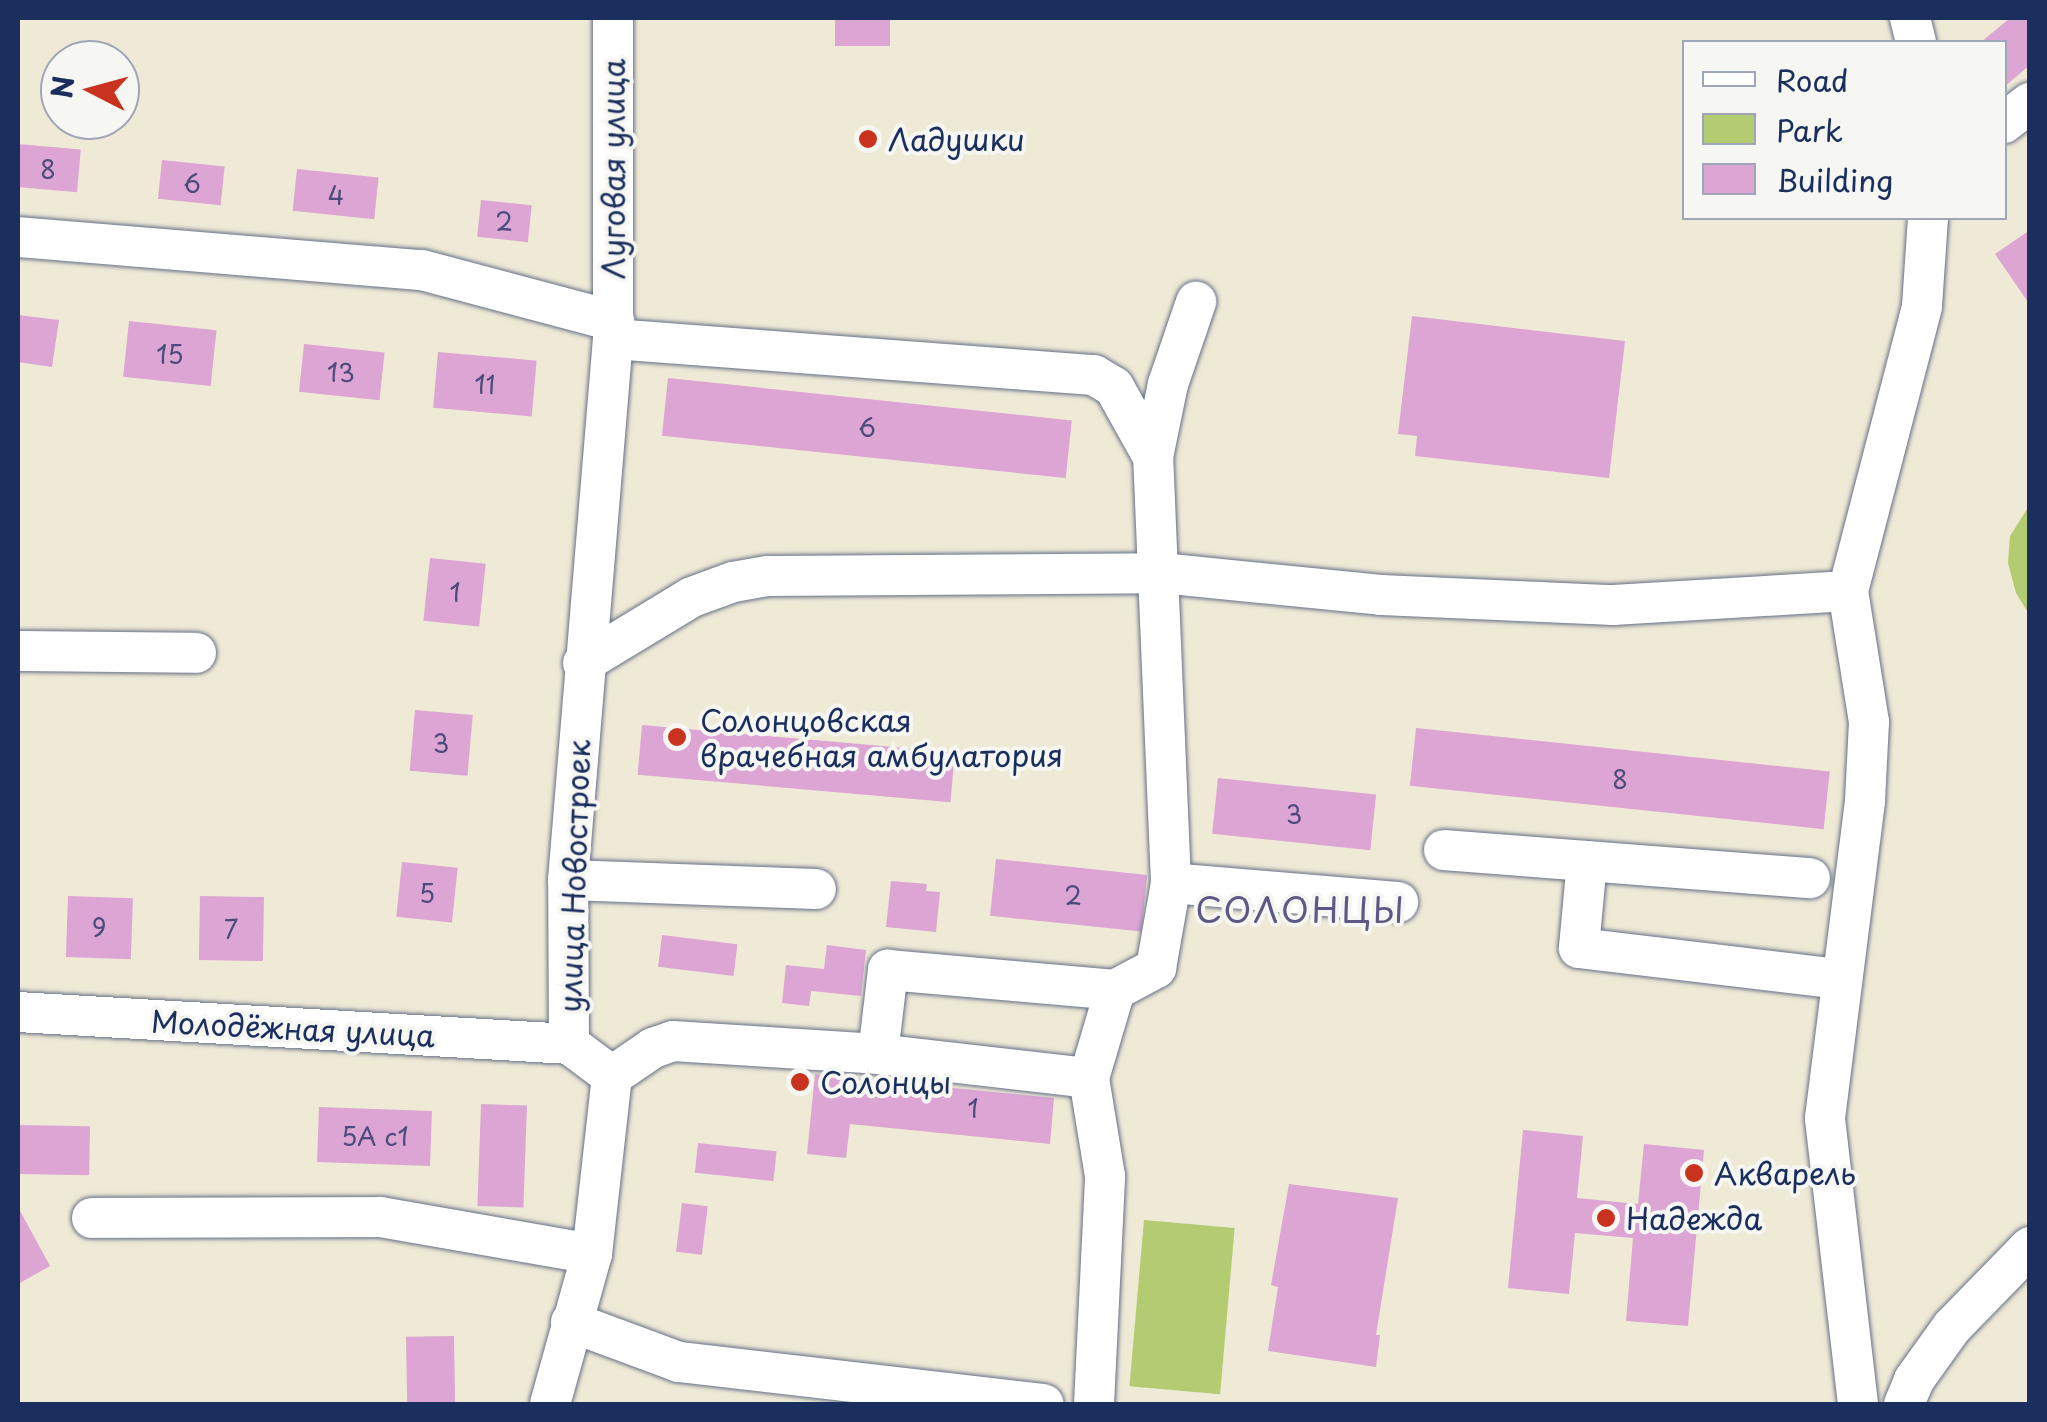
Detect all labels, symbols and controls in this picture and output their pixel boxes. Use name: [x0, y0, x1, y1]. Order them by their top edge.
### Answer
north arrow: [40, 40, 140, 140]
legend: [1682, 40, 2007, 220]
text: Road: [1776, 57, 1849, 102]
street label: Луговая улица: [595, 58, 631, 280]
text: N: [39, 74, 84, 100]
text: Park: [1776, 107, 1843, 152]
place label: Ладушки: [888, 121, 1025, 157]
marker: Ладушки: [857, 128, 879, 150]
house number: 8: [40, 154, 56, 184]
text: Building: [1776, 157, 1893, 202]
house number: 6: [183, 168, 201, 198]
house number: 4: [328, 180, 344, 210]
house number: 2: [495, 206, 513, 236]
house number: 15: [156, 339, 184, 369]
house number: 13: [327, 357, 355, 387]
house number: 11: [475, 369, 495, 399]
house number: 6: [858, 412, 876, 442]
house number: 1: [449, 577, 461, 607]
place label: Солонцовская врачебная амбулатория: [700, 702, 1063, 772]
marker: Солонцовская врачебная амбулатория: [664, 724, 690, 750]
house number: 3: [433, 728, 449, 758]
street label: улица Новостроек: [551, 738, 597, 1014]
house number: 8: [1612, 764, 1628, 794]
house number: 3: [1286, 799, 1302, 829]
house number: 5: [419, 878, 435, 908]
house number: 2: [1064, 880, 1082, 910]
district label: СОЛОНЦЫ: [1195, 888, 1407, 930]
house number: 9: [92, 912, 106, 942]
house number: 7: [224, 914, 238, 944]
street label: Молодёжная улица: [149, 1003, 437, 1053]
place label: Солонцы: [820, 1064, 951, 1100]
marker: Солонцы: [789, 1071, 811, 1093]
house number: 1: [967, 1093, 979, 1123]
house number: 5А с1: [341, 1121, 409, 1151]
place label: Акварель: [1714, 1155, 1856, 1191]
marker: Акварель: [1683, 1162, 1705, 1184]
place label: Надежда: [1626, 1200, 1762, 1236]
marker: Надежда: [1595, 1207, 1617, 1229]

